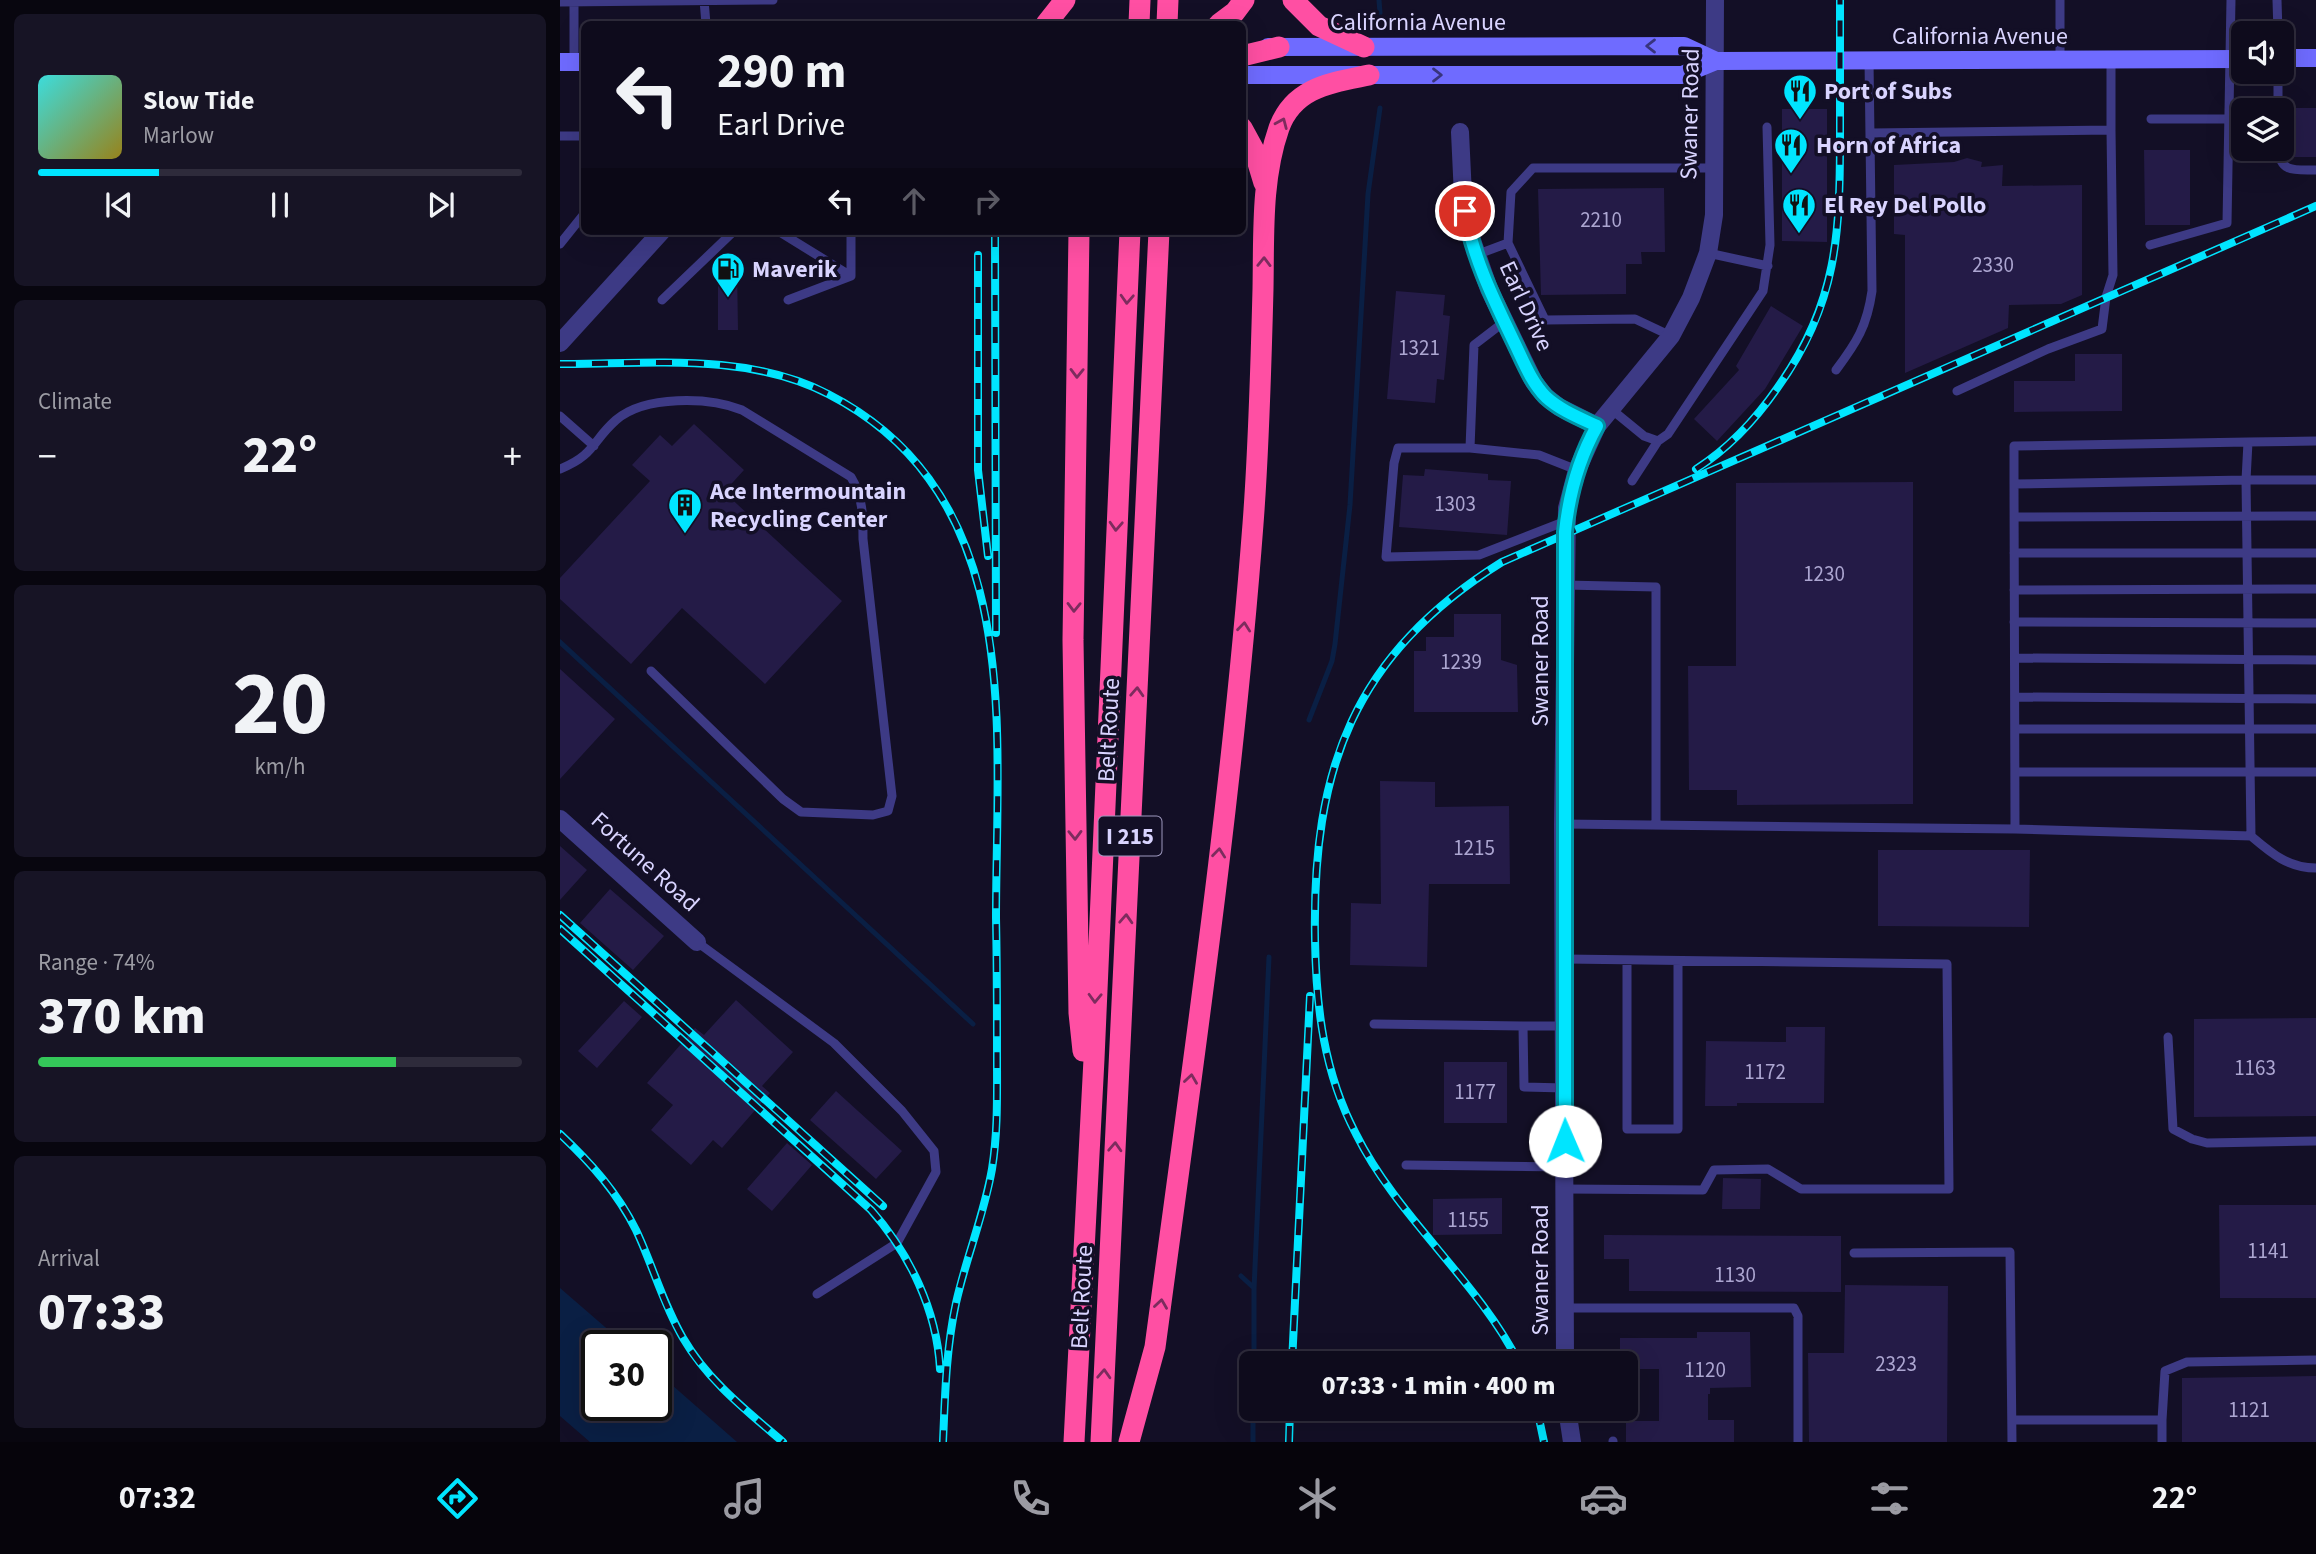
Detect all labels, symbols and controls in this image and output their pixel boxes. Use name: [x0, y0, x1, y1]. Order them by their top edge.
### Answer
street label: California Avenue: [1330, 5, 1506, 40]
street label: California Avenue: [1892, 19, 2068, 54]
map controls: [2231, 21, 2294, 161]
button: sound: [2231, 21, 2294, 84]
text: 290 m: [717, 37, 846, 107]
one-way arrow: [1645, 38, 1656, 54]
street label: Swaner Road: [1671, 48, 1709, 180]
icon: left: [602, 49, 693, 140]
one-way arrow: [1432, 67, 1443, 83]
restaurant icon: Port of Subs: [1781, 72, 1819, 121]
place label: Port of Subs: [1824, 74, 1952, 109]
text: Slow Tide: [143, 82, 254, 119]
button: layers: [2231, 98, 2294, 161]
text: Earl Drive: [717, 102, 845, 148]
one-way arrow: [1274, 117, 1288, 130]
text: Marlow: [143, 119, 214, 152]
restaurant icon: Horn of Africa: [1772, 126, 1810, 175]
place label: Horn of Africa: [1816, 128, 1961, 163]
pin: [1435, 181, 1495, 241]
icon: left: [822, 182, 860, 220]
icon: ahead: [895, 182, 933, 220]
icon: right: [968, 182, 1006, 220]
icon: previous: [100, 186, 138, 224]
icon: pause: [261, 186, 299, 224]
icon: next: [422, 186, 460, 224]
restaurant icon: El Rey Del Pollo: [1780, 186, 1818, 235]
place label: El Rey Del Pollo: [1824, 188, 1986, 223]
icon: arrive: [1446, 192, 1484, 230]
house number: 2210: [1580, 205, 1622, 235]
fuel station icon: Maverik: [709, 250, 747, 299]
house number: 2330: [1972, 250, 2014, 280]
place label: Maverik: [752, 252, 838, 287]
street label: Earl Drive: [1490, 255, 1562, 357]
one-way arrow: [1256, 256, 1271, 267]
one-way arrow: [1119, 294, 1134, 305]
house number: 1321: [1398, 333, 1440, 363]
one-way arrow: [1069, 368, 1085, 378]
text: Climate: [38, 385, 112, 418]
text: 22°: [243, 419, 317, 493]
text: −: [38, 430, 57, 484]
text: +: [503, 430, 522, 484]
place label: Ace Intermountain Recycling Center: [709, 474, 906, 537]
building icon: Ace Intermountain Recycling Center: [666, 486, 704, 535]
house number: 1303: [1434, 489, 1476, 519]
one-way arrow: [1109, 521, 1124, 532]
house number: 1230: [1803, 559, 1845, 589]
street label: Swaner Road: [1523, 595, 1558, 727]
one-way arrow: [1066, 602, 1082, 613]
one-way arrow: [1236, 621, 1251, 632]
text: 20: [232, 640, 328, 769]
house number: 1239: [1440, 647, 1482, 677]
street label: Belt Route: [1089, 677, 1129, 783]
one-way arrow: [1129, 686, 1144, 697]
text: km/h: [254, 750, 306, 783]
street label: Fortune Road: [583, 804, 707, 920]
road number: I 215: [1098, 816, 1162, 856]
one-way arrow: [1068, 829, 1083, 840]
house number: 1215: [1453, 833, 1495, 863]
one-way arrow: [1211, 847, 1226, 859]
one-way arrow: [1118, 914, 1133, 925]
text: Range · 74%: [38, 946, 155, 979]
text: 370 km: [38, 980, 206, 1054]
one-way arrow: [1088, 993, 1103, 1004]
house number: 1163: [2234, 1053, 2276, 1083]
house number: 1172: [1744, 1057, 1786, 1087]
one-way arrow: [1184, 1073, 1199, 1085]
house number: 1177: [1454, 1077, 1496, 1107]
position arrow: [1528, 1104, 1602, 1178]
one-way arrow: [1108, 1141, 1123, 1152]
street label: Swaner Road: [1523, 1204, 1558, 1336]
house number: 1155: [1447, 1205, 1489, 1235]
house number: 1141: [2247, 1236, 2289, 1266]
text: Arrival: [38, 1242, 100, 1275]
street label: Belt Route: [1062, 1244, 1102, 1350]
house number: 1130: [1714, 1260, 1756, 1290]
text: 07:33: [38, 1276, 165, 1350]
one-way arrow: [1153, 1298, 1168, 1310]
speed limit sign: 30: [581, 1330, 672, 1421]
house number: 2323: [1875, 1349, 1917, 1379]
house number: 1120: [1684, 1355, 1726, 1385]
text: 07:33 · 1 min · 400 m: [1322, 1367, 1555, 1404]
one-way arrow: [1097, 1368, 1112, 1379]
house number: 1121: [2228, 1395, 2270, 1425]
icon: directions: [433, 1474, 482, 1523]
icon: music: [720, 1474, 769, 1523]
icon: phone: [1006, 1474, 1055, 1523]
icon: climate: [1293, 1474, 1342, 1523]
icon: car: [1579, 1474, 1628, 1523]
icon: filters: [1865, 1474, 1914, 1523]
text: 07:32: [119, 1475, 196, 1521]
text: 22°: [2152, 1475, 2197, 1521]

